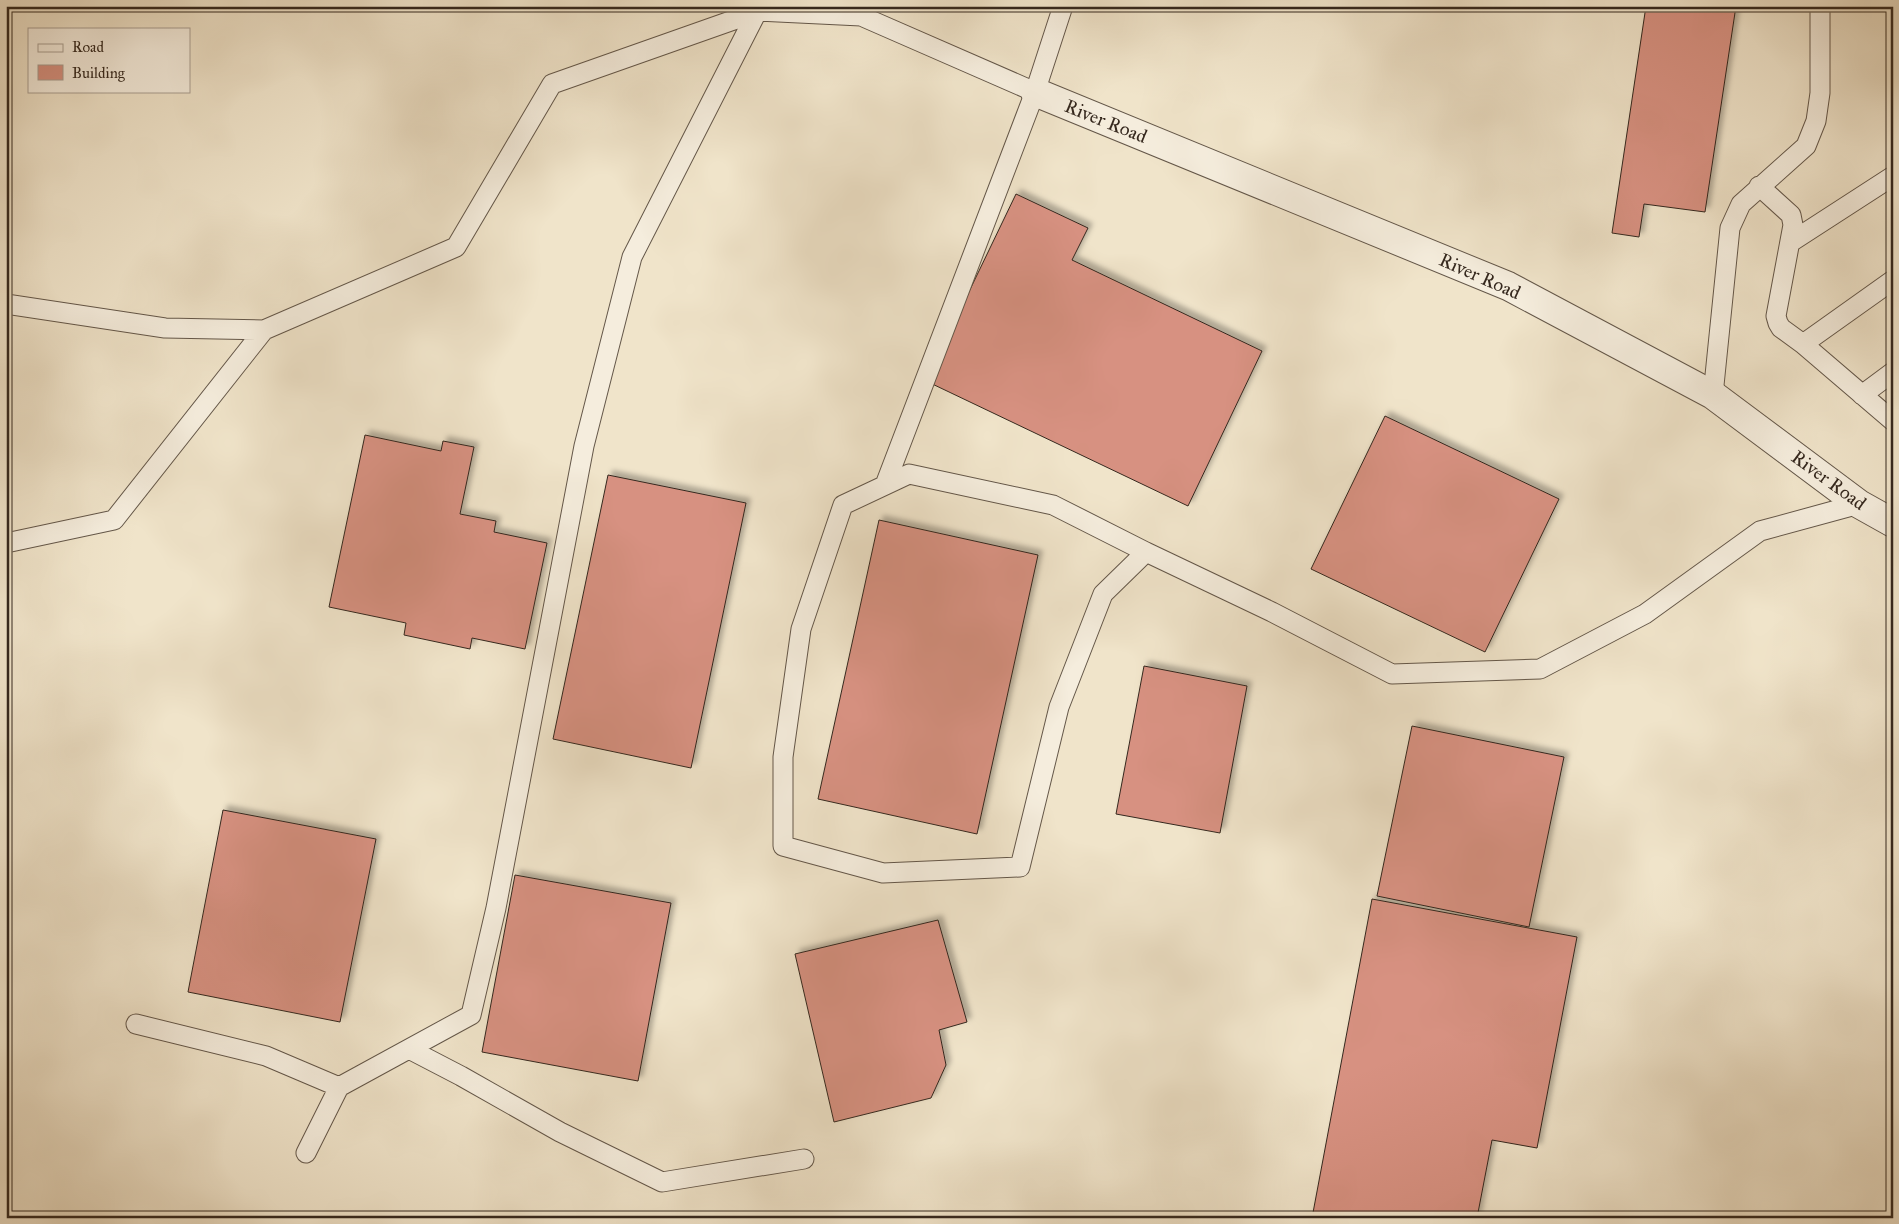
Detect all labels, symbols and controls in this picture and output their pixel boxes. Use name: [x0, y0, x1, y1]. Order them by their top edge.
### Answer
legend: [28, 28, 190, 92]
text: Road: [72, 38, 104, 56]
text: Building: [72, 64, 126, 82]
street label: River Road: [1061, 94, 1151, 148]
street label: River Road: [1436, 248, 1525, 304]
street label: River Road: [1787, 445, 1871, 515]

